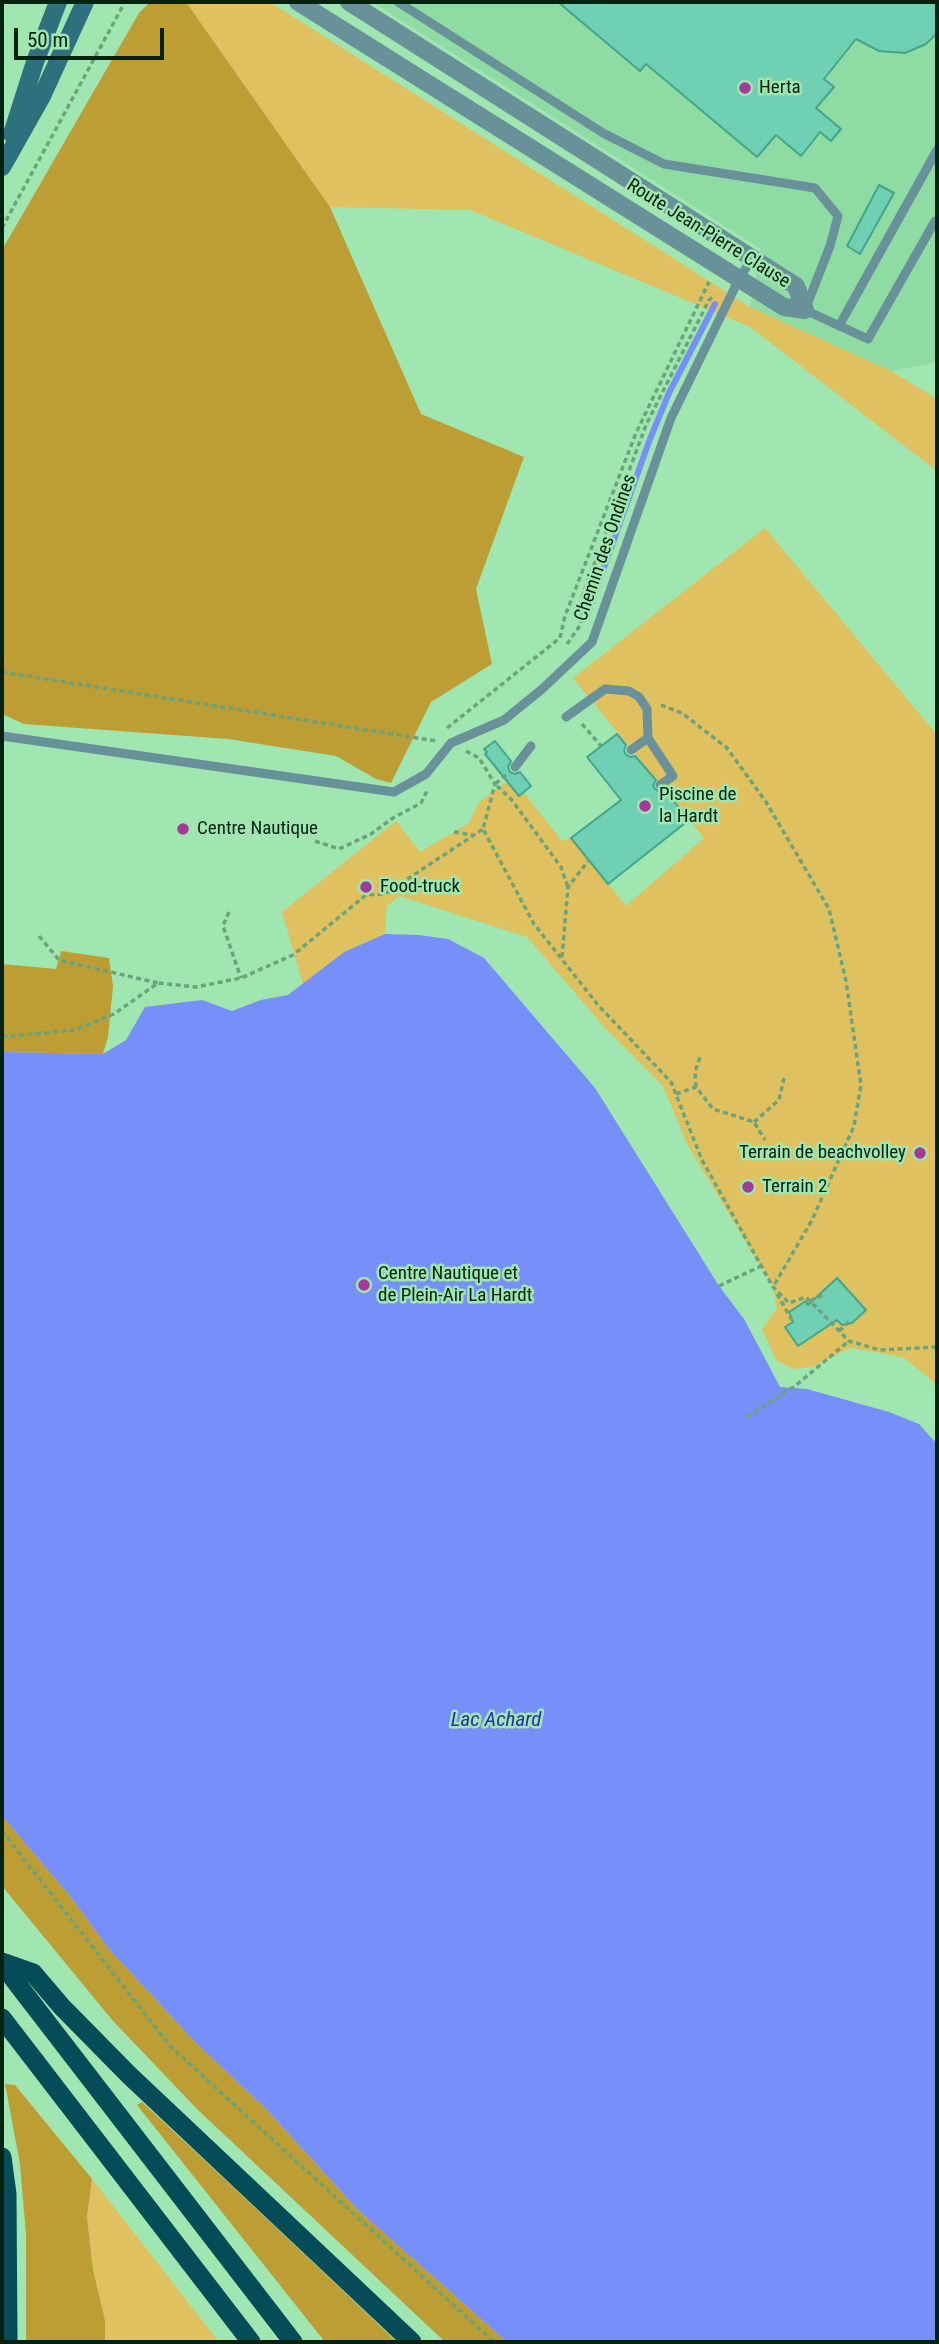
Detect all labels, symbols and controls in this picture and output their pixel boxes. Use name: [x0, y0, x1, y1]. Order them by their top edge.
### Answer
scale bar: [18, 14, 168, 58]
text: 50 m: [27, 28, 68, 52]
place label: Herta: [759, 77, 801, 99]
marker: Herta: [737, 80, 753, 96]
street label: Route Jean-Pierre Clause: [622, 174, 794, 294]
street label: Chemin des Ondines: [570, 472, 642, 624]
place label: Piscine de la Hardt: [659, 784, 736, 828]
marker: Piscine de la Hardt: [637, 798, 653, 814]
place label: Centre Nautique: [197, 818, 318, 840]
marker: Centre Nautique: [175, 821, 191, 837]
place label: Food-truck: [380, 876, 460, 898]
marker: Food-truck: [358, 879, 374, 895]
place label: Terrain de beachvolley: [739, 1142, 906, 1164]
marker: Terrain de beachvolley: [912, 1145, 928, 1161]
place label: Terrain 2: [762, 1176, 827, 1198]
marker: Terrain 2: [740, 1179, 756, 1195]
place label: Centre Nautique et de Plein-Air La Hardt: [378, 1263, 532, 1307]
marker: Centre Nautique et de Plein-Air La Hardt: [356, 1277, 372, 1293]
water label: Lac Achard: [451, 1708, 541, 1734]

